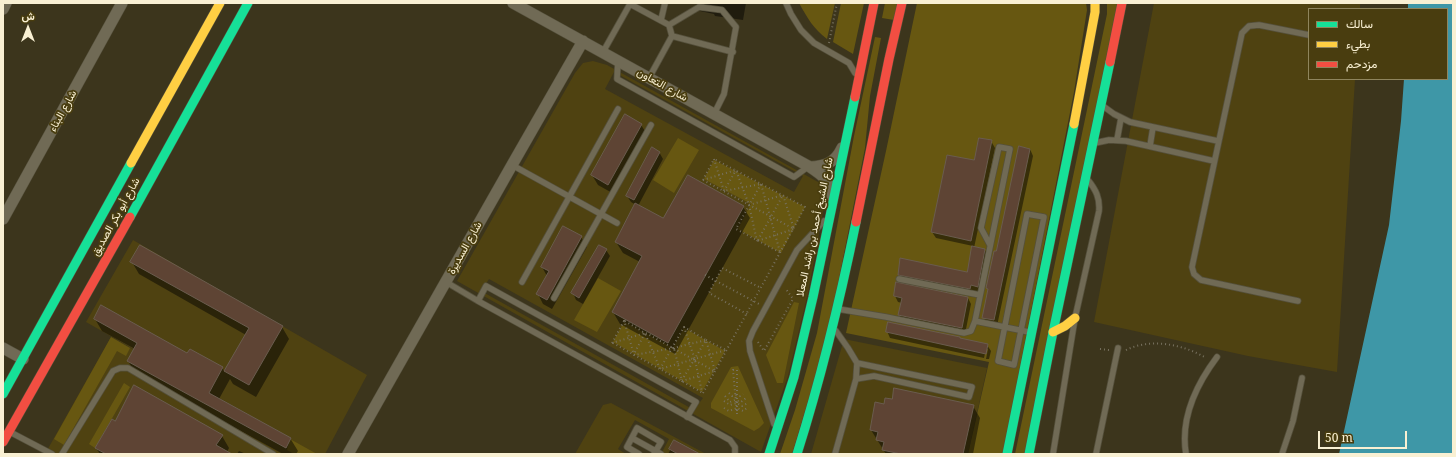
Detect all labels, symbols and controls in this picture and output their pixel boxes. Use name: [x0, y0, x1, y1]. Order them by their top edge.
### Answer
north arrow: [8, 8, 48, 48]
text: ش: [21, 8, 35, 23]
legend: [1308, 8, 1448, 80]
text: سالك: [1346, 15, 1373, 32]
text: بطيء: [1346, 35, 1370, 52]
text: مزدحم: [1346, 55, 1377, 72]
street label: شارع التعاون: [634, 66, 690, 104]
street label: شارع البناء: [46, 88, 80, 134]
street label: شارع الشيخ أحمد بن راشد المعلا: [794, 156, 836, 298]
street label: شارع أبو بكر الصديق: [89, 176, 143, 258]
street label: شارع السديرة: [445, 219, 485, 277]
scale bar: [1320, 423, 1409, 449]
text: 50 m: [1325, 429, 1353, 446]

